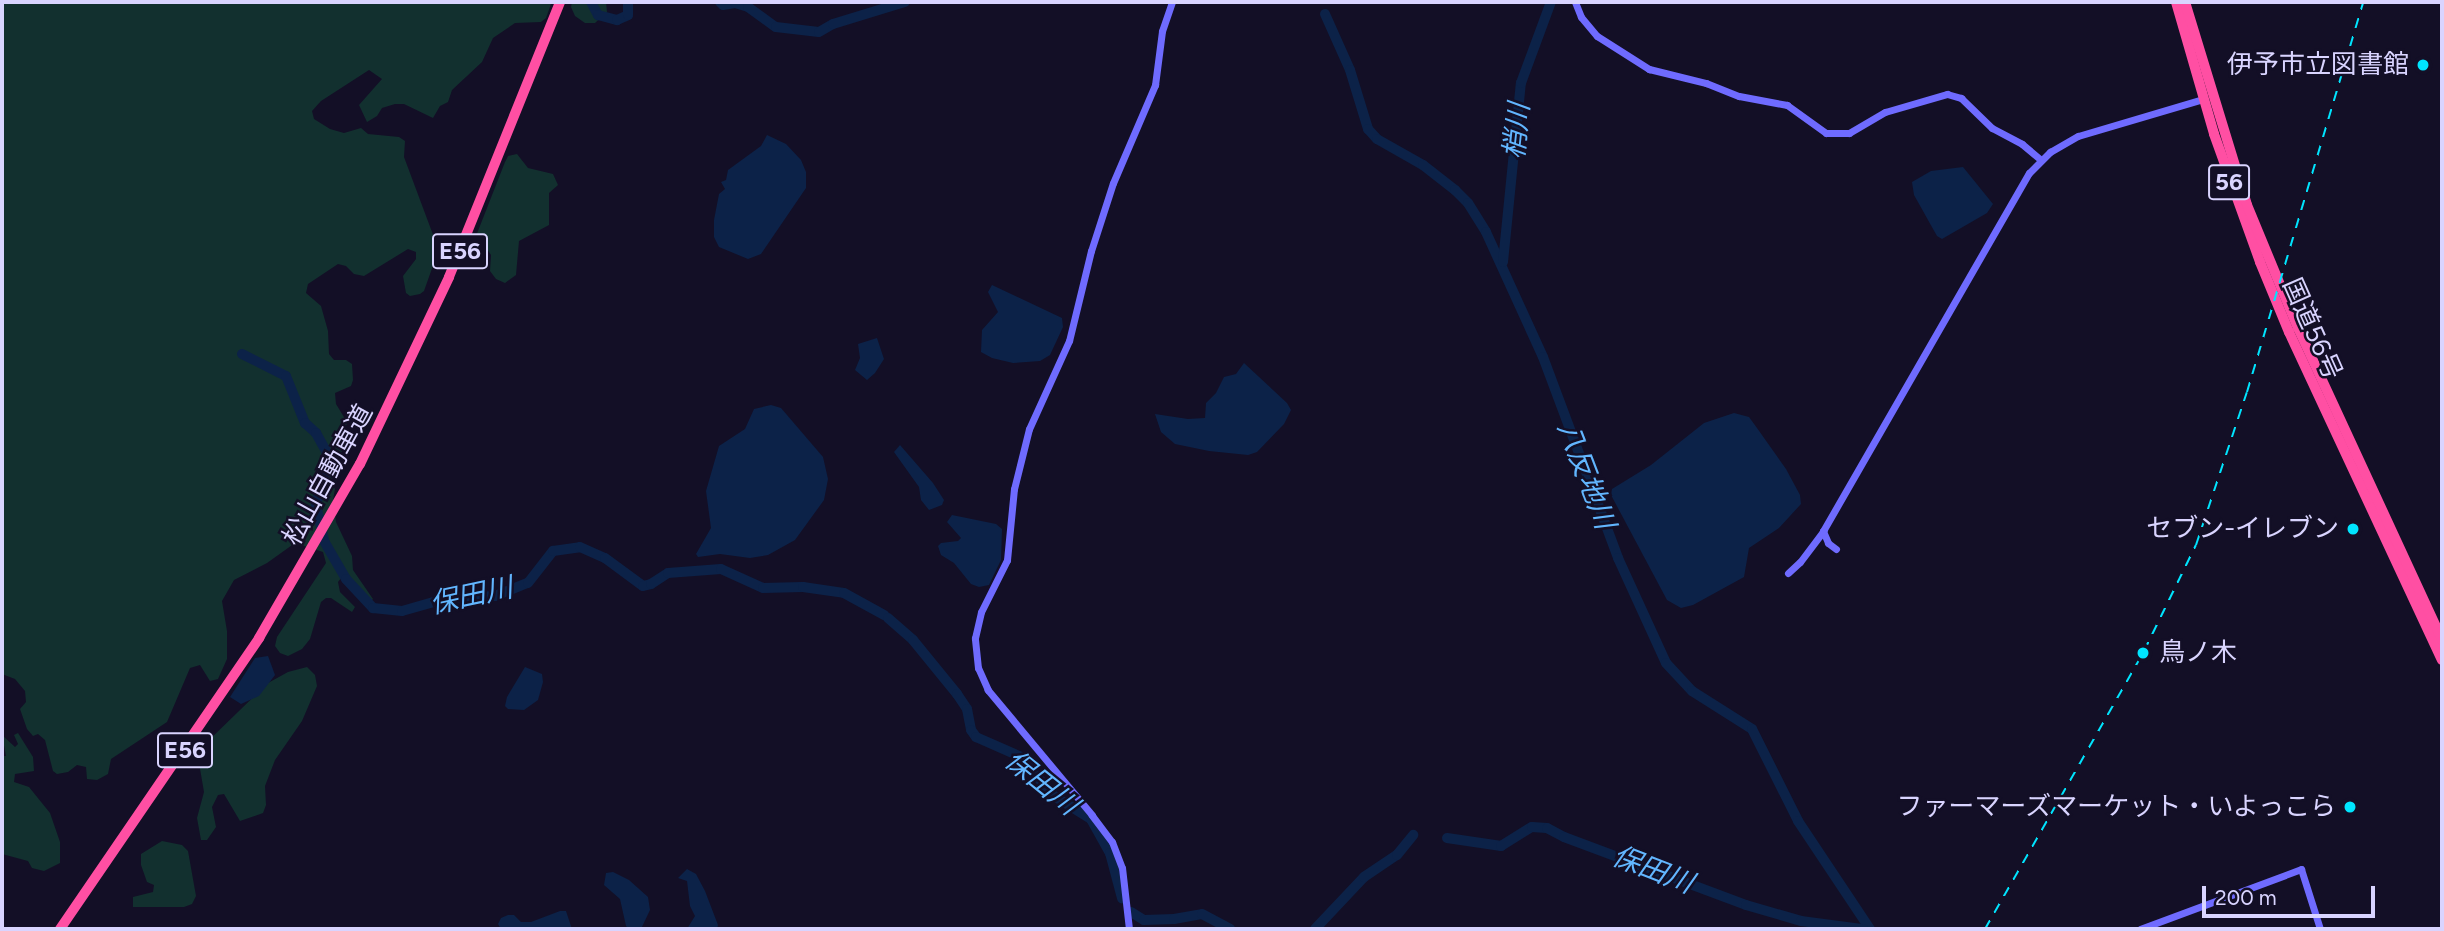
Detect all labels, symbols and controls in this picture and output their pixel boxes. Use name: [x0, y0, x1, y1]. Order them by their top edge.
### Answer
place label: 伊予市立図書館: [2227, 49, 2409, 81]
marker: 伊予市立図書館: [2415, 57, 2431, 73]
water label: 梢川: [1496, 101, 1536, 161]
road number: 56: [2208, 162, 2250, 202]
road number: E56: [432, 230, 488, 272]
street label: 国道56号: [2276, 273, 2348, 385]
street label: 松山自動車道: [277, 399, 379, 551]
water label: 八反地川: [1551, 417, 1623, 533]
place label: セブン-イレブン: [2146, 513, 2339, 545]
marker: セブン-イレブン: [2345, 521, 2361, 537]
water label: 保田川: [426, 570, 516, 620]
place label: 鳥ノ木: [2159, 637, 2237, 669]
marker: 鳥ノ木: [2133, 643, 2153, 663]
road number: E56: [157, 730, 213, 770]
water label: 保田川: [999, 743, 1085, 821]
place label: ファーマーズマーケット・いよっこら: [1894, 791, 2336, 823]
marker: ファーマーズマーケット・いよっこら: [2342, 799, 2358, 815]
water label: 保田川: [1608, 838, 1698, 900]
scale bar: [2206, 872, 2379, 916]
text: 200 m: [2215, 885, 2277, 910]

